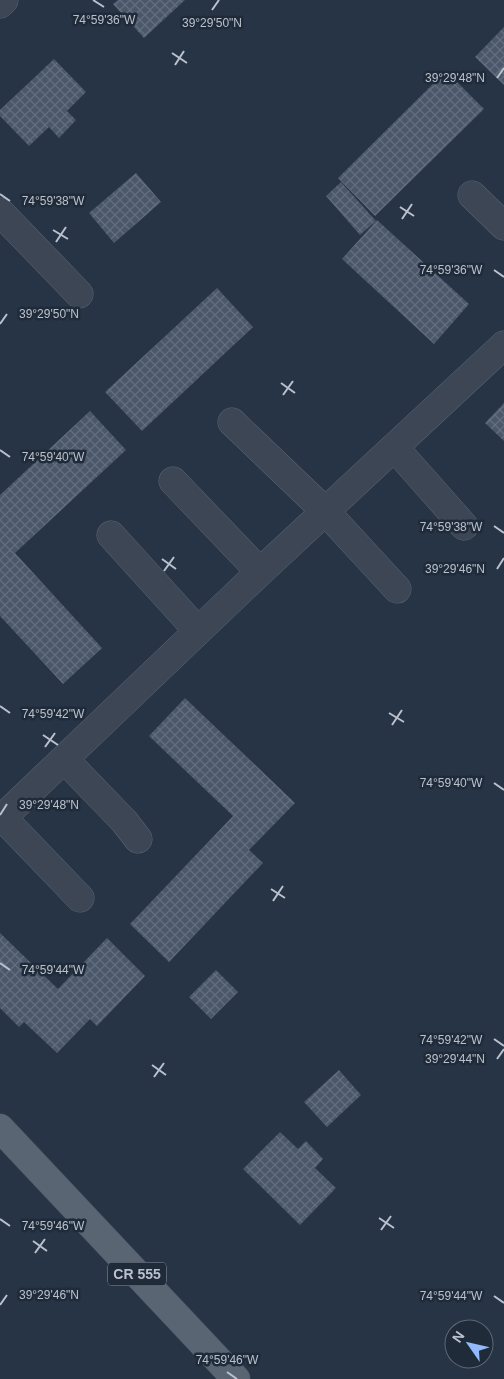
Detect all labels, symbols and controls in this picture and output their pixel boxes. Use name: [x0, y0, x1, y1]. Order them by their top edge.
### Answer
text: 74°59'36"W: [73, 13, 136, 27]
text: 39°29'50"N: [182, 16, 242, 30]
text: 39°29'48"N: [425, 71, 485, 85]
text: 74°59'38"W: [22, 194, 85, 208]
text: 74°59'36"W: [420, 263, 483, 277]
text: 39°29'50"N: [19, 307, 79, 321]
text: 74°59'40"W: [22, 450, 85, 464]
text: 74°59'38"W: [420, 520, 483, 534]
text: 39°29'46"N: [425, 562, 485, 576]
text: 74°59'42"W: [22, 707, 85, 721]
text: 74°59'40"W: [420, 776, 483, 790]
text: 39°29'48"N: [19, 798, 79, 812]
text: 74°59'44"W: [22, 963, 85, 977]
text: 74°59'42"W: [420, 1033, 483, 1047]
text: 39°29'44"N: [425, 1052, 485, 1066]
text: 74°59'46"W: [22, 1219, 85, 1233]
road number: CR 555: [108, 1262, 166, 1286]
text: 39°29'46"N: [19, 1288, 79, 1302]
text: 74°59'44"W: [420, 1289, 483, 1303]
north arrow: [444, 1319, 494, 1369]
text: N: [449, 1328, 468, 1345]
text: 74°59'46"W: [196, 1353, 259, 1367]

